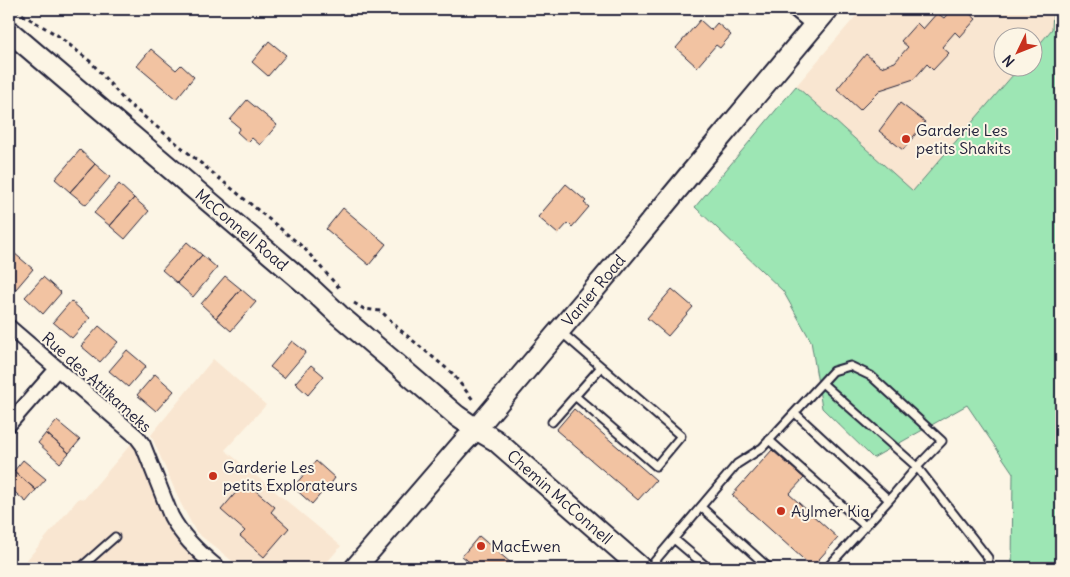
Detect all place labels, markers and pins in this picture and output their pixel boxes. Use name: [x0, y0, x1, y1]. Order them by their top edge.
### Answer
place label: Garderie Les petits Shakits: [916, 120, 1011, 158]
marker: Garderie Les petits Shakits: [900, 133, 912, 145]
place label: Garderie Les petits Explorateurs: [223, 457, 358, 495]
marker: Garderie Les petits Explorateurs: [207, 470, 219, 482]
place label: Aylmer Kia: [791, 501, 870, 521]
marker: Aylmer Kia: [775, 505, 787, 517]
place label: MacEwen: [491, 536, 561, 556]
marker: MacEwen: [475, 540, 487, 552]

